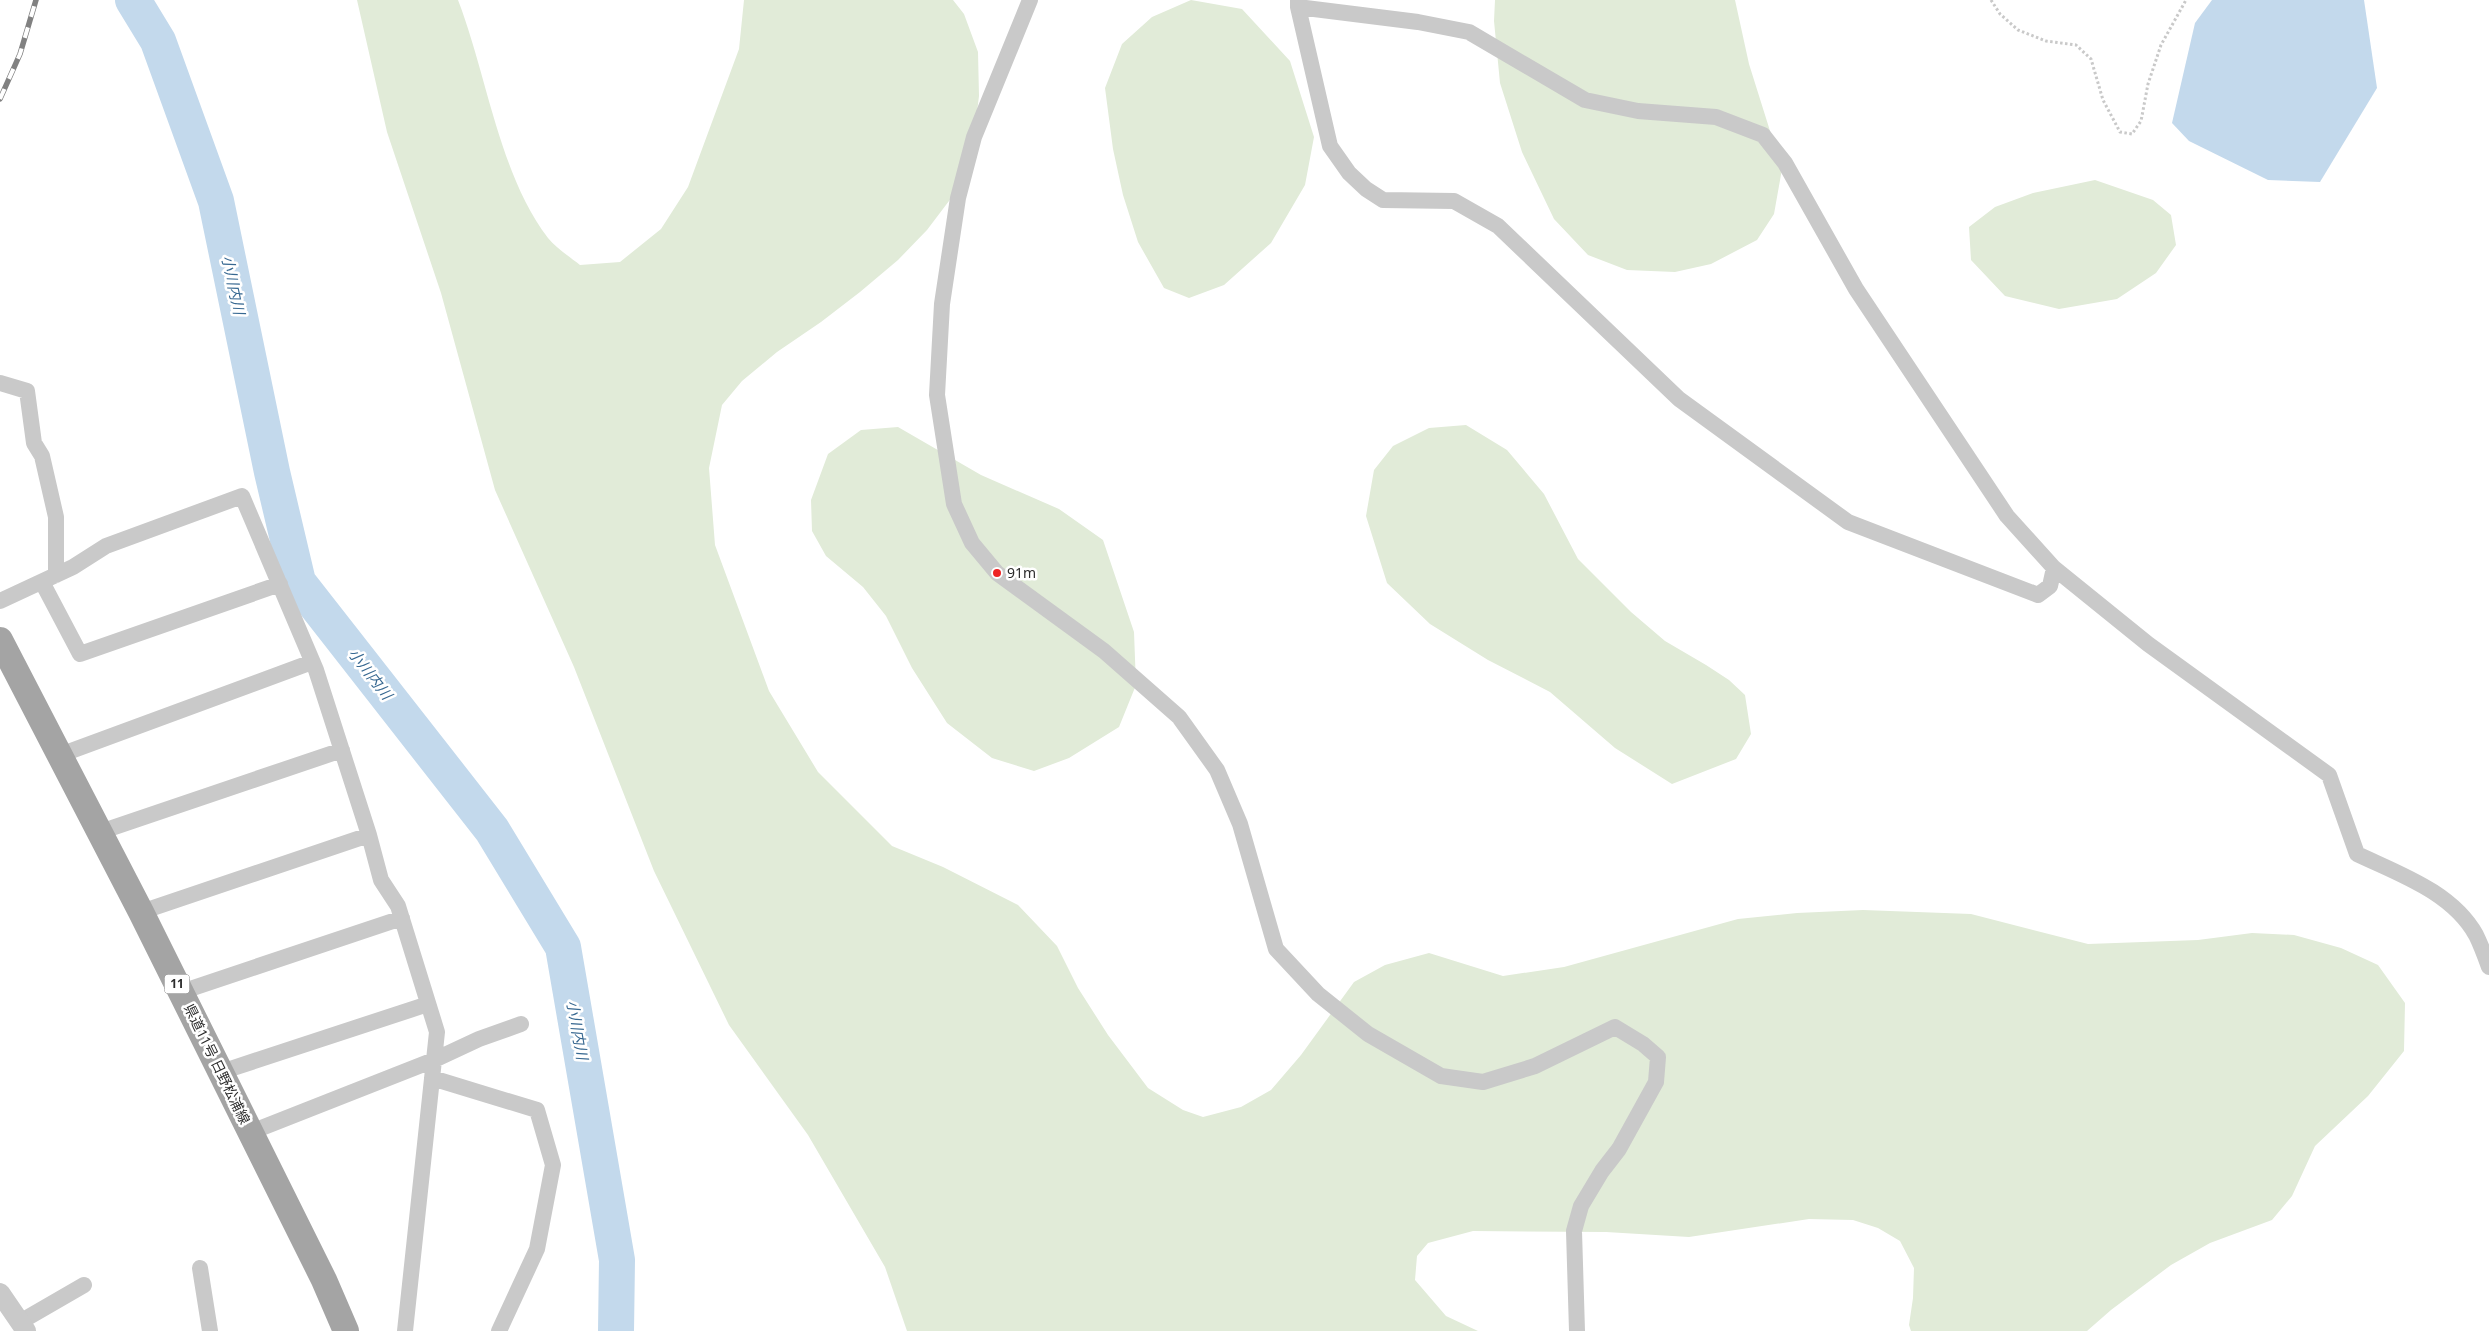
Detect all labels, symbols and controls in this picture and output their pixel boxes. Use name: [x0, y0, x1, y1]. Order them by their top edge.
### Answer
water label: 小川内川: [218, 253, 250, 318]
place label: 91m: [1007, 563, 1036, 582]
marker: 91m: [991, 567, 1003, 579]
water label: 小川内川: [344, 644, 398, 705]
road number: 11: [164, 974, 190, 994]
water label: 小川内川: [563, 999, 593, 1063]
street label: 県道11号 日野松浦線: [180, 1000, 255, 1127]

